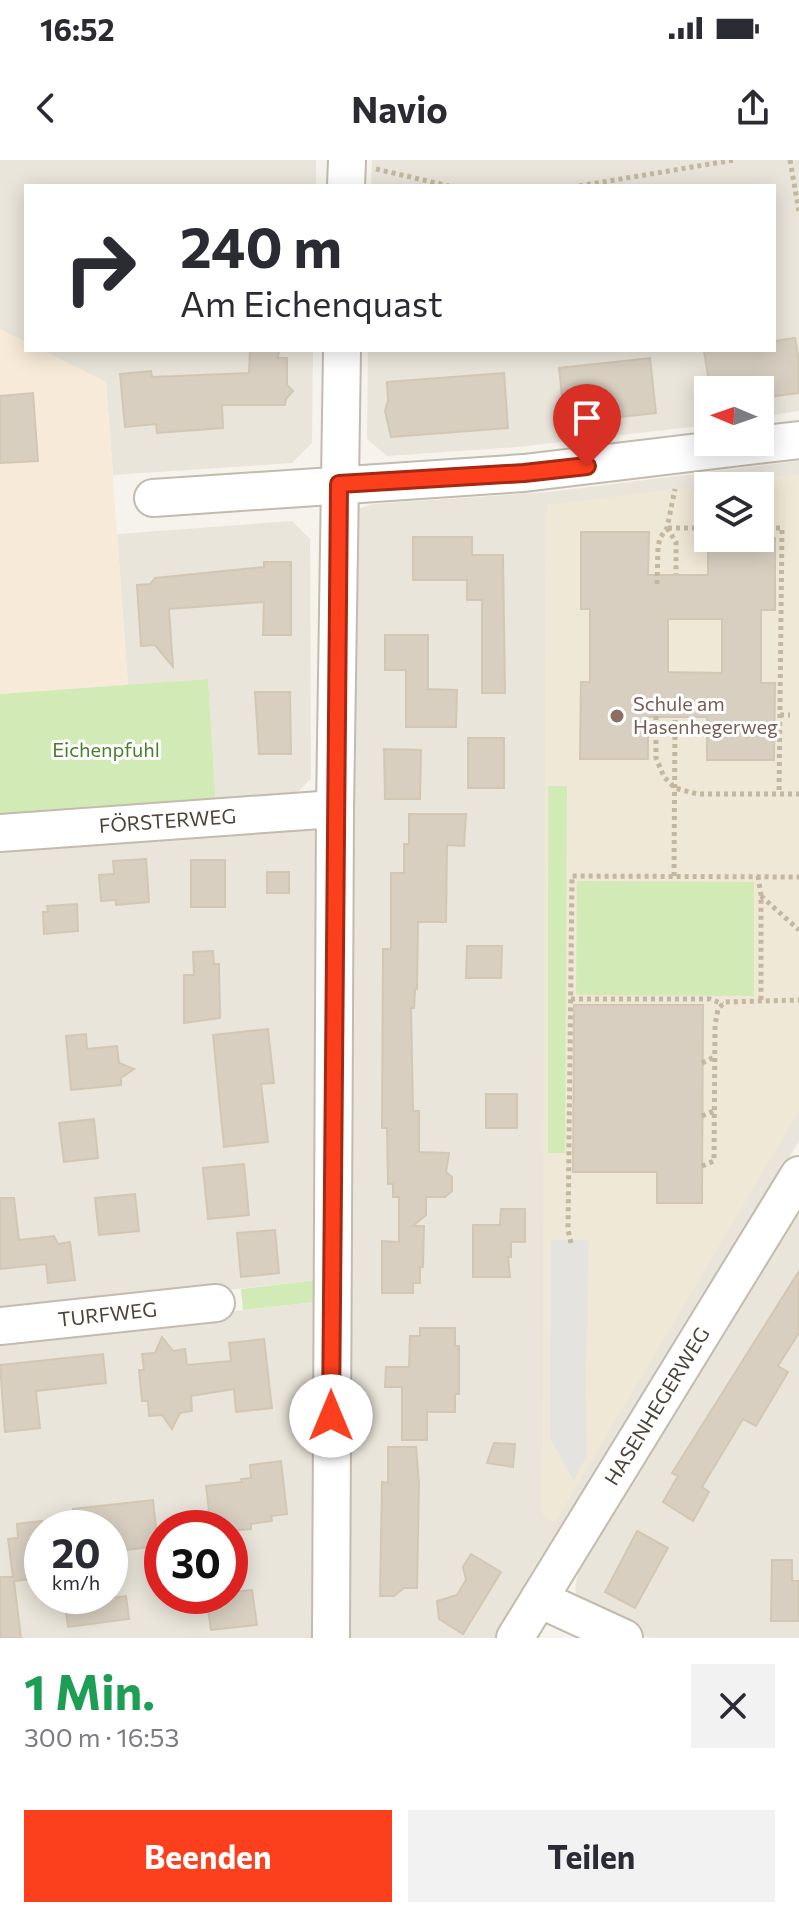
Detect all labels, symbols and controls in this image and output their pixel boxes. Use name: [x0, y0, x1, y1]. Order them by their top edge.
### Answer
text: 16:52: [40, 10, 115, 47]
icon: back: [24, 86, 68, 130]
text: Navio: [351, 86, 448, 130]
icon: share: [731, 86, 775, 130]
text: 240 m: [180, 211, 342, 280]
icon: right: [48, 216, 152, 320]
text: Am Eichenquast: [180, 280, 443, 324]
north arrow: [694, 376, 774, 456]
map controls: [694, 376, 774, 552]
pin: [553, 384, 621, 466]
icon: arrive: [565, 396, 609, 440]
button: layers: [694, 472, 774, 552]
place label: Schule am Hasenhegerweg: [633, 691, 778, 738]
marker: Schule am Hasenhegerweg: [608, 707, 626, 725]
park label: Eichenpfuhl: [52, 737, 160, 761]
street label: FÖRSTERWEG: [98, 803, 237, 837]
street label: TURFWEG: [57, 1296, 158, 1331]
street label: HASENHEGERWEG: [599, 1322, 714, 1489]
position arrow: [289, 1374, 373, 1458]
speed limit sign: 30: [144, 1510, 248, 1614]
text: 20: [51, 1527, 101, 1576]
text: km/h: [52, 1570, 100, 1594]
text: 1 Min.: [24, 1661, 155, 1720]
button: close: [691, 1664, 775, 1748]
text: 300 m · 16:53: [24, 1721, 179, 1752]
button: Beenden: [24, 1810, 392, 1902]
button: Teilen: [408, 1810, 775, 1902]

